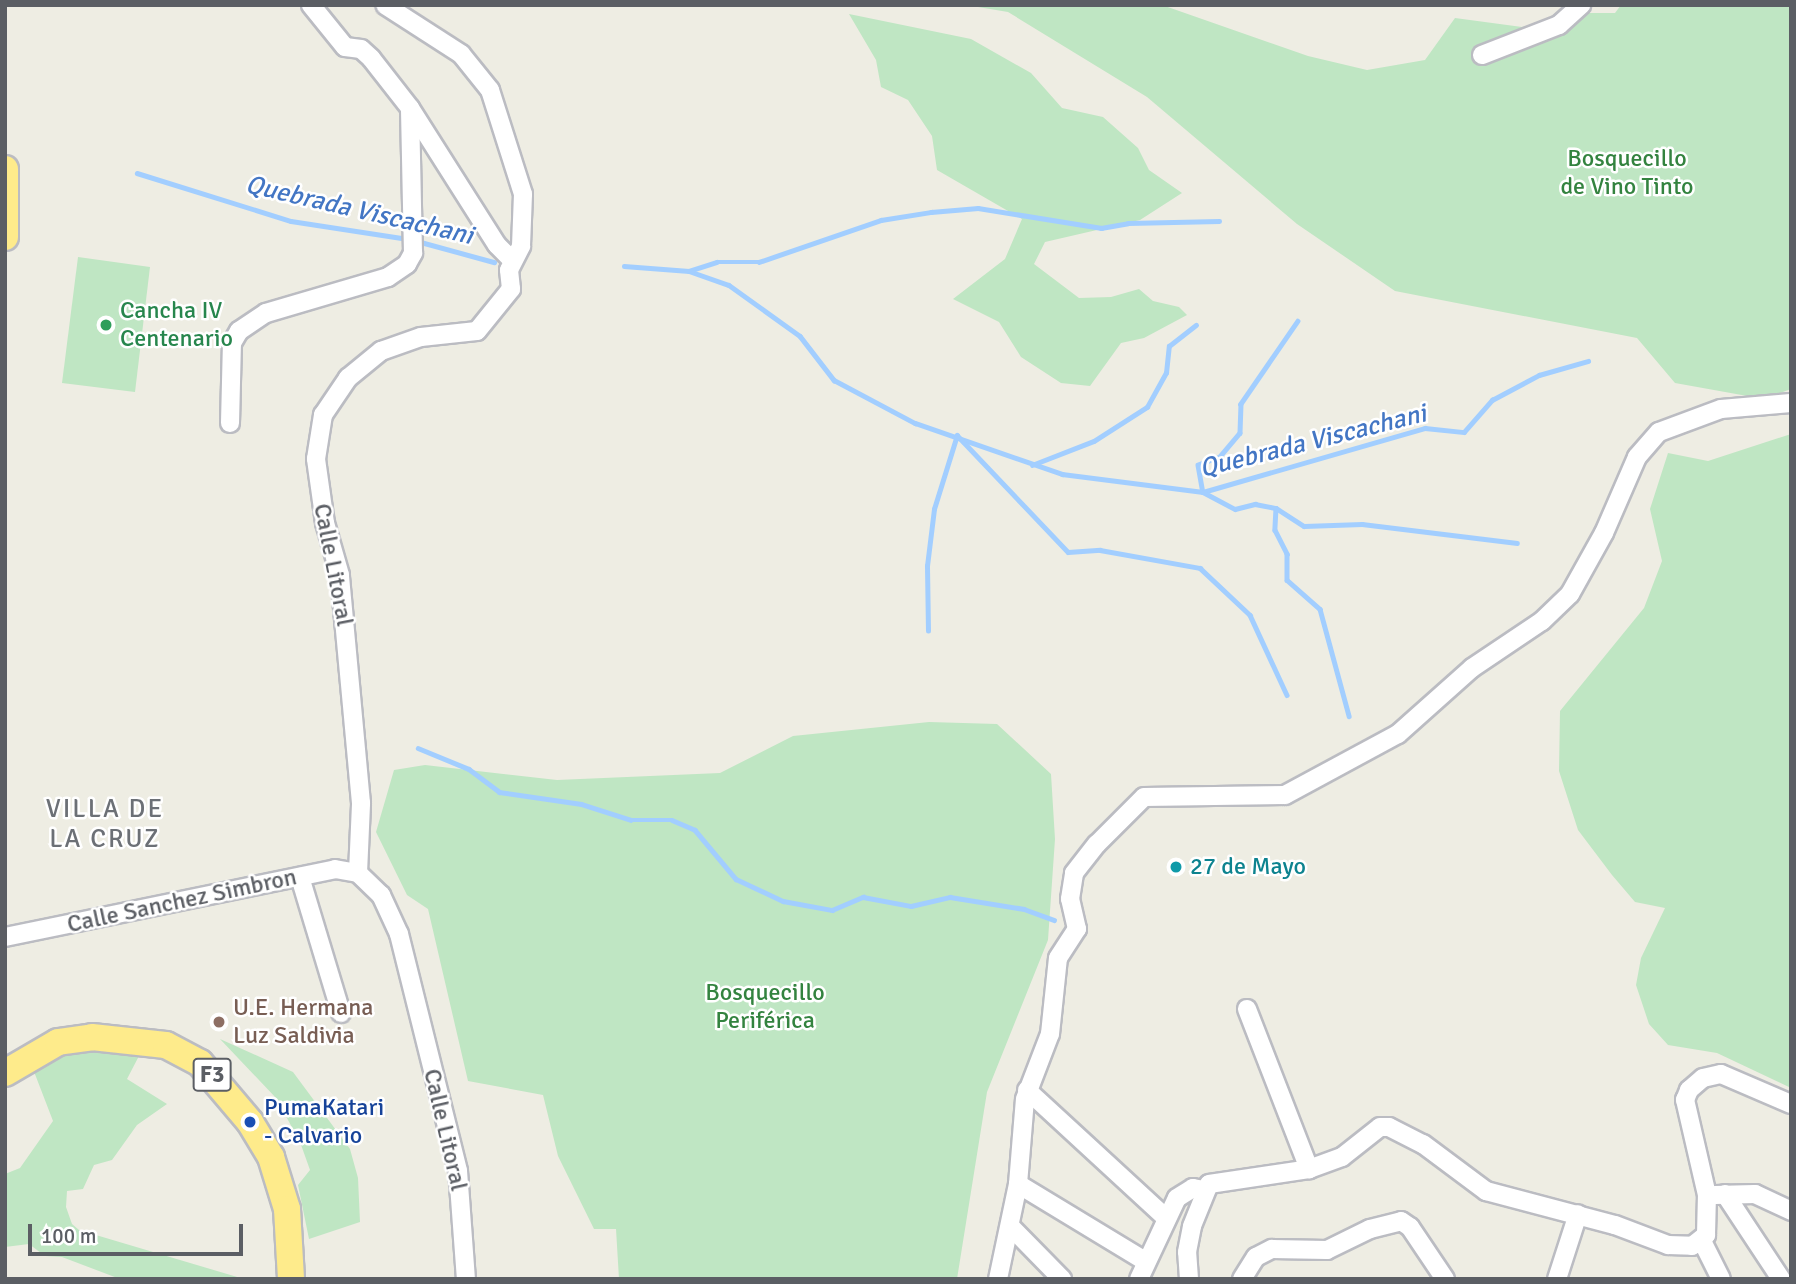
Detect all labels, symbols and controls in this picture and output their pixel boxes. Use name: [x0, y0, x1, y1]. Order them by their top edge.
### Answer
park label: Bosquecillo de Vino Tinto: [1560, 145, 1694, 201]
water label: Quebrada Viscachani: [242, 170, 476, 252]
place label: Cancha IV Centenario: [120, 297, 233, 353]
marker: Cancha IV Centenario: [98, 317, 114, 333]
water label: Quebrada Viscachani: [1196, 399, 1430, 485]
street label: Calle Litoral: [307, 501, 359, 629]
district label: VILLA DE LA CRUZ: [47, 794, 163, 856]
place label: 27 de Mayo: [1190, 853, 1306, 881]
marker: 27 de Mayo: [1168, 859, 1184, 875]
street label: Calle Sanchez Simbron: [65, 863, 299, 939]
park label: Bosquecillo Periférica: [705, 979, 825, 1035]
place label: U.E. Hermana Luz Saldivia: [233, 994, 374, 1050]
marker: U.E. Hermana Luz Saldivia: [211, 1014, 227, 1030]
road number: F3: [191, 1056, 233, 1094]
street label: Calle Litoral: [417, 1066, 473, 1194]
place label: PumaKatari - Calvario: [264, 1094, 384, 1150]
marker: PumaKatari - Calvario: [242, 1114, 258, 1130]
scale bar: [32, 1210, 247, 1254]
text: 100 m: [41, 1223, 96, 1249]

